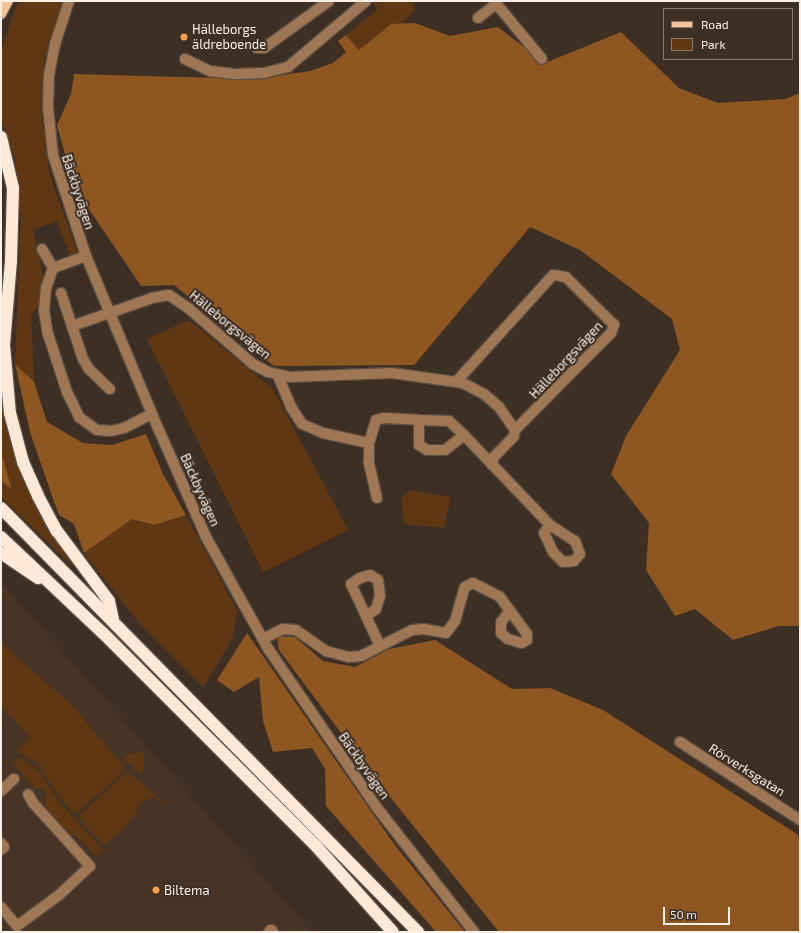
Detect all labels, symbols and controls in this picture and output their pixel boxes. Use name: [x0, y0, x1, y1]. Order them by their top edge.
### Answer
legend: [663, 8, 793, 60]
text: Road: [701, 17, 729, 31]
place label: Hälleborgs äldreboende: [192, 22, 266, 53]
marker: Hälleborgs äldreboende: [179, 32, 189, 42]
text: Park: [701, 37, 726, 51]
street label: Bäckbyvägen: [59, 152, 97, 232]
street label: Hälleborgsvägen: [186, 287, 274, 363]
street label: Hälleborgsvägen: [526, 318, 606, 402]
street label: Bäckbyvägen: [177, 451, 223, 529]
street label: Bäckbyvägen: [335, 730, 393, 802]
street label: Rörverksgatan: [706, 740, 788, 800]
place label: Biltema: [164, 882, 210, 898]
marker: Biltema: [151, 885, 161, 895]
scale bar: [665, 899, 732, 925]
text: 50 m: [670, 907, 697, 921]

